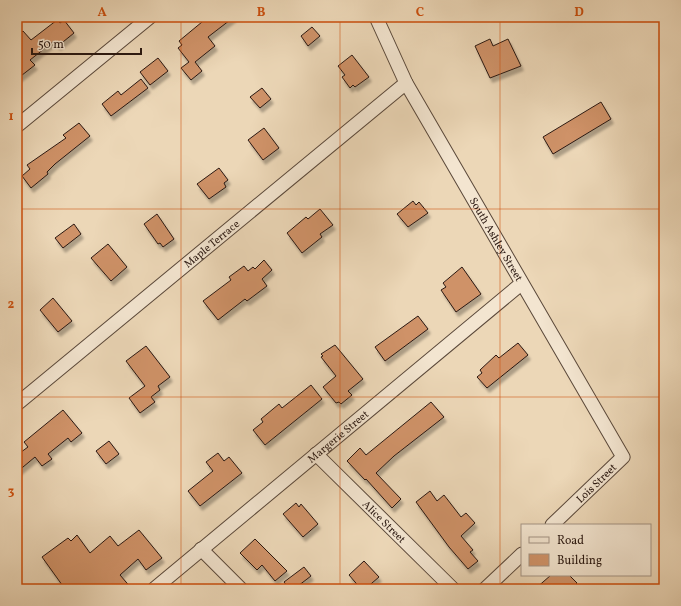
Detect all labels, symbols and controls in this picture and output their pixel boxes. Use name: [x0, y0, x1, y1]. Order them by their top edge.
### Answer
text: A: [97, 4, 107, 22]
text: B: [257, 4, 266, 22]
text: C: [416, 4, 424, 22]
text: D: [574, 4, 584, 22]
scale bar: [32, 30, 141, 56]
text: 50 m: [38, 37, 64, 53]
text: 1: [8, 108, 14, 126]
street label: South Ashley Street: [465, 195, 526, 285]
street label: Maple Terrace: [181, 217, 243, 272]
text: 2: [8, 296, 15, 314]
street label: Margerie Street: [305, 407, 373, 467]
street label: Lois Street: [573, 461, 621, 507]
text: 3: [8, 483, 15, 501]
street label: Alice Street: [358, 498, 408, 547]
legend: [521, 524, 651, 576]
text: Road: [557, 533, 584, 549]
text: Building: [557, 553, 602, 569]

